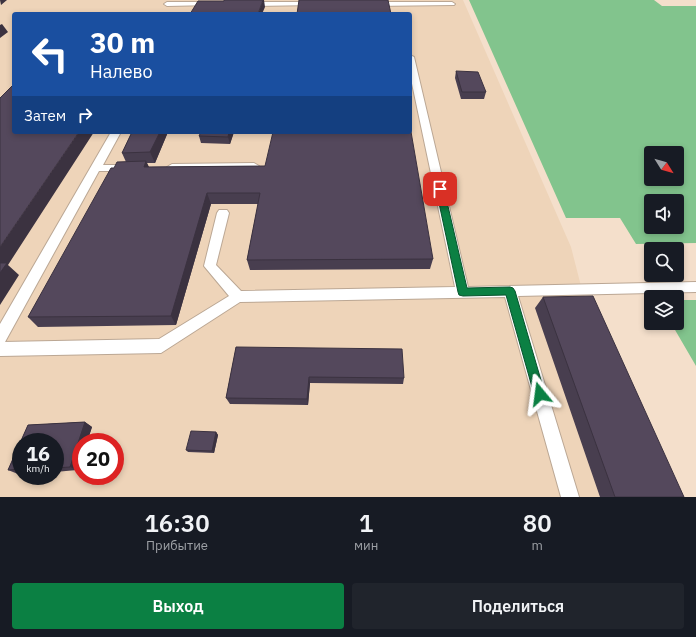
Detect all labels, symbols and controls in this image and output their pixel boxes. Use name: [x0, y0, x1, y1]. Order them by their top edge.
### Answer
text: 30 m: [90, 24, 155, 61]
icon: left: [24, 28, 76, 80]
text: Налево: [90, 60, 153, 83]
icon: right: [74, 104, 96, 126]
text: Затем: [24, 106, 66, 125]
north arrow: [644, 146, 684, 186]
map controls: [644, 146, 684, 330]
pin: [423, 172, 457, 206]
icon: arrive: [429, 178, 451, 200]
button: sound: [644, 194, 684, 234]
button: search: [644, 242, 684, 282]
button: layers: [644, 290, 684, 330]
position arrow: [519, 373, 561, 415]
speed limit sign: 20: [72, 433, 124, 485]
text: 16: [26, 440, 50, 467]
text: km/h: [26, 462, 50, 475]
text: 16:30: [144, 507, 210, 539]
text: 1: [359, 507, 373, 539]
text: 80: [523, 507, 552, 539]
text: Прибытие: [146, 537, 208, 554]
text: мин: [354, 537, 378, 554]
text: m: [532, 537, 543, 554]
button: Выход: [12, 583, 344, 629]
button: Поделиться: [352, 583, 684, 629]

